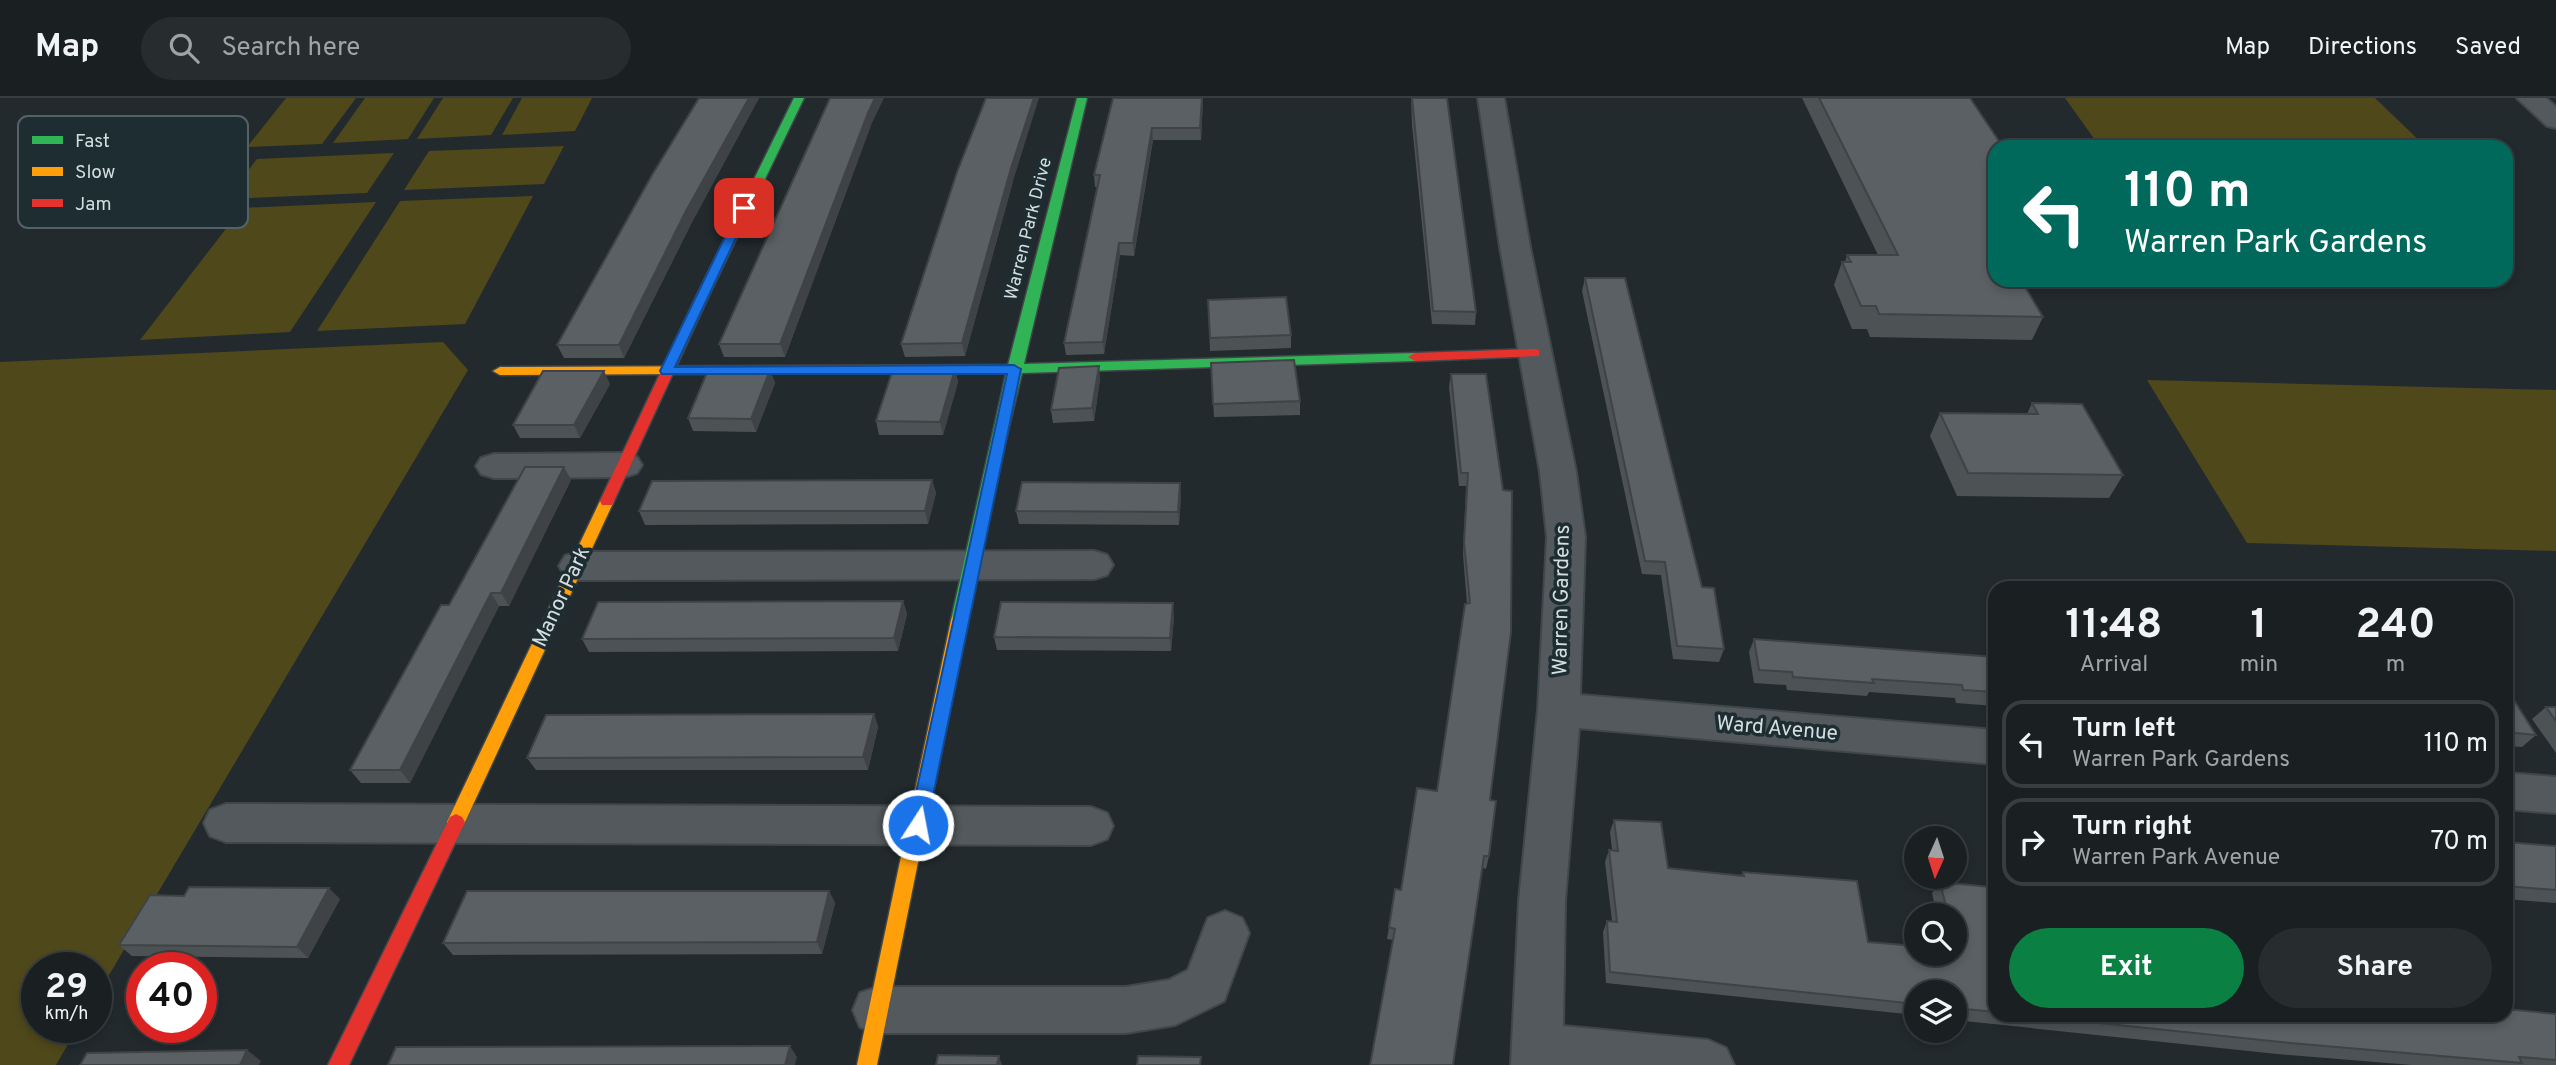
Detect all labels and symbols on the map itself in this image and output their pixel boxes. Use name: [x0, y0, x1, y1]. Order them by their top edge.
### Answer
legend: [18, 116, 248, 228]
text: Fast: [75, 130, 110, 154]
street label: Warren Park Drive: [1000, 155, 1058, 303]
text: Slow: [75, 161, 115, 185]
pin: [714, 178, 774, 238]
text: Jam: [75, 193, 112, 217]
street label: Warren Gardens: [1547, 524, 1577, 676]
street label: Manor Park: [527, 542, 597, 652]
street label: Ward Avenue: [1715, 710, 1839, 748]
position arrow: [881, 788, 955, 862]
north arrow: [1904, 826, 1967, 889]
speed limit sign: 40: [126, 952, 217, 1043]

